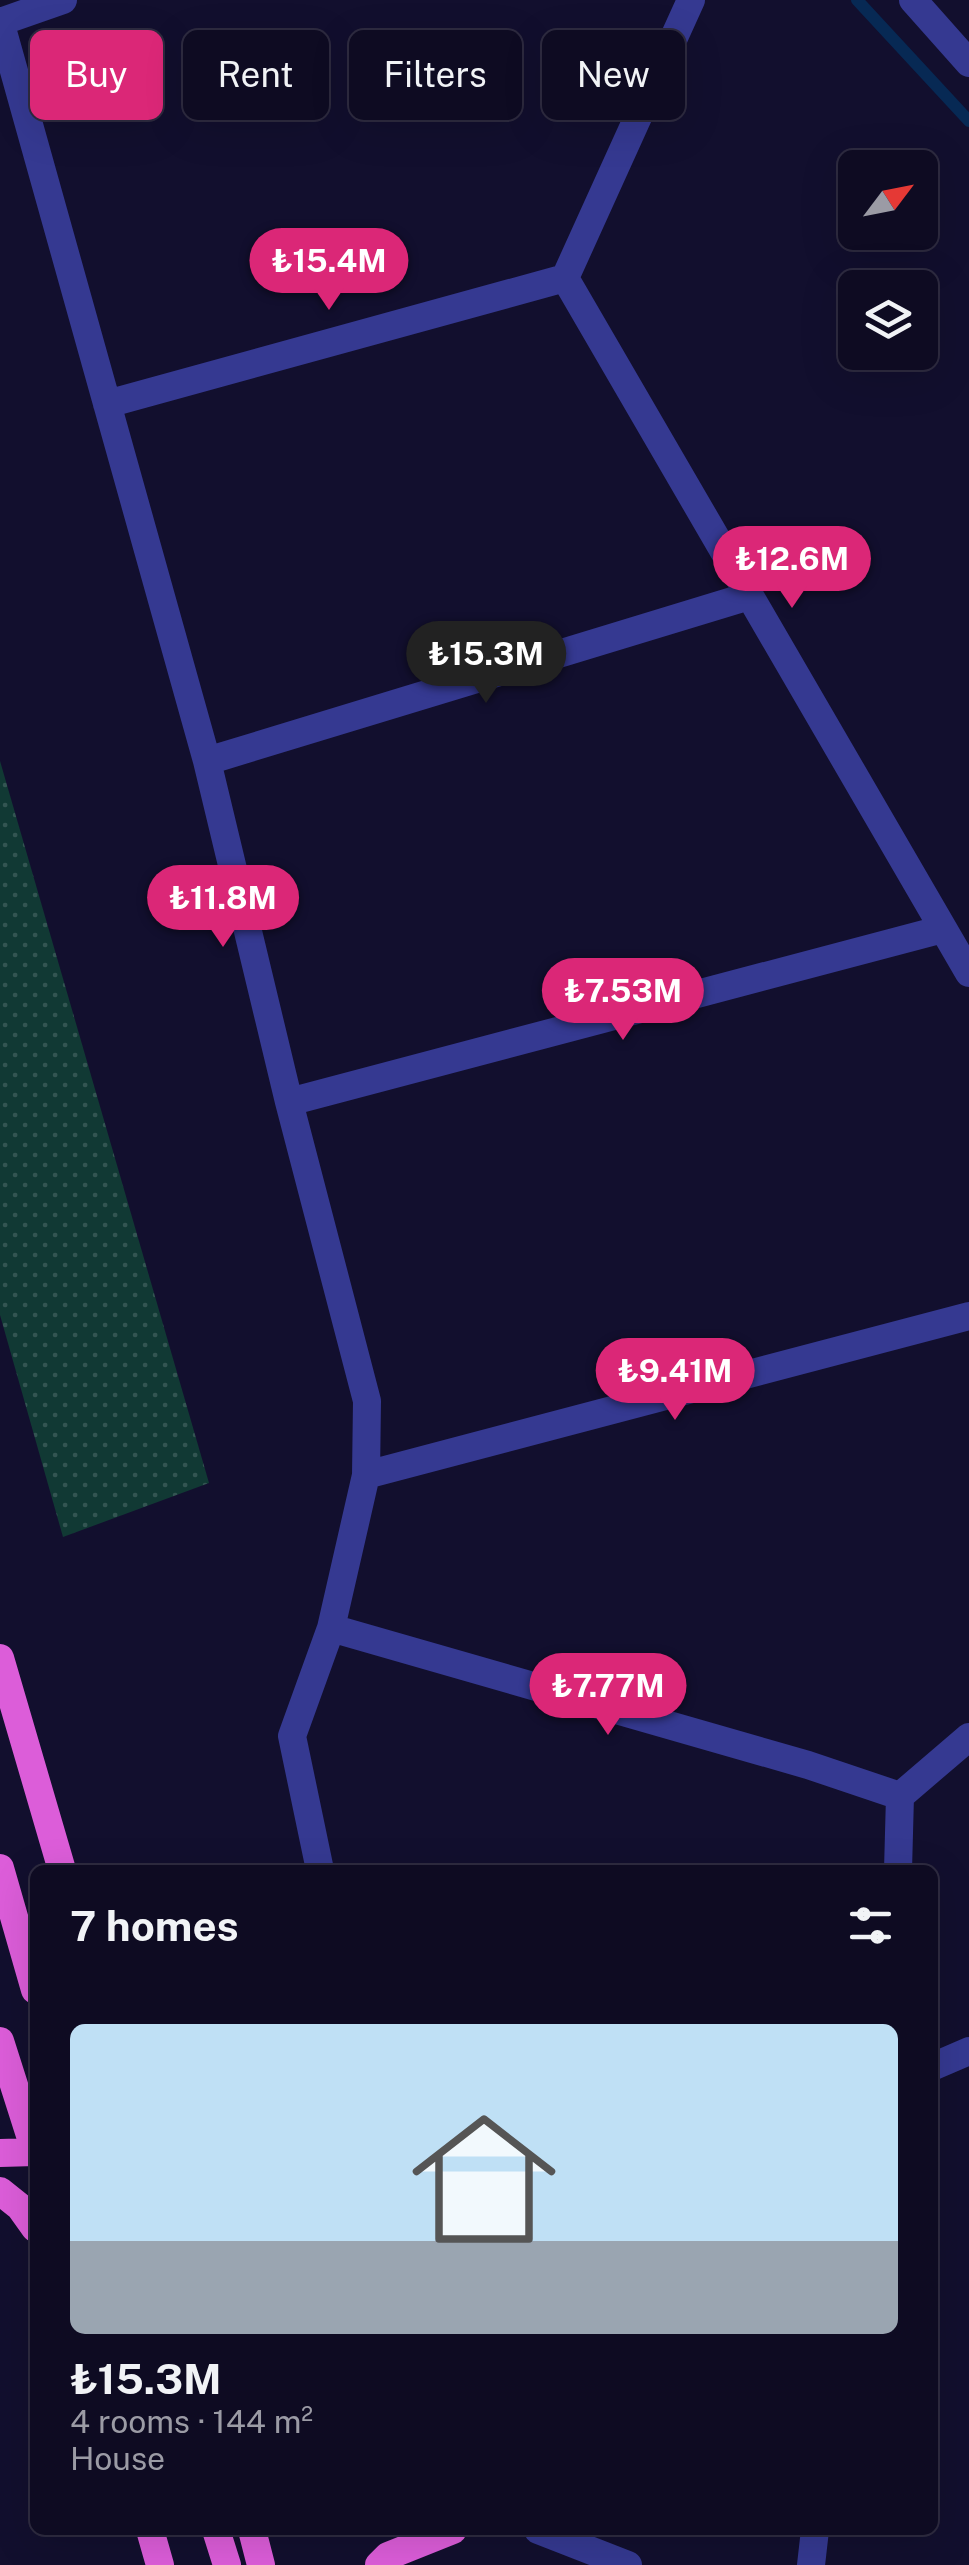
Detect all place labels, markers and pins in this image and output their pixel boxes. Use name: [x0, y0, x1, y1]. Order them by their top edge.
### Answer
pin: ₺15.4M: [248, 228, 410, 313]
pin: ₺12.6M: [711, 526, 873, 611]
pin: ₺15.3M: [405, 621, 567, 706]
pin: ₺11.8M: [142, 865, 304, 950]
pin: ₺7.53M: [542, 958, 704, 1043]
pin: ₺9.41M: [594, 1338, 756, 1423]
pin: ₺7.77M: [527, 1653, 689, 1738]

